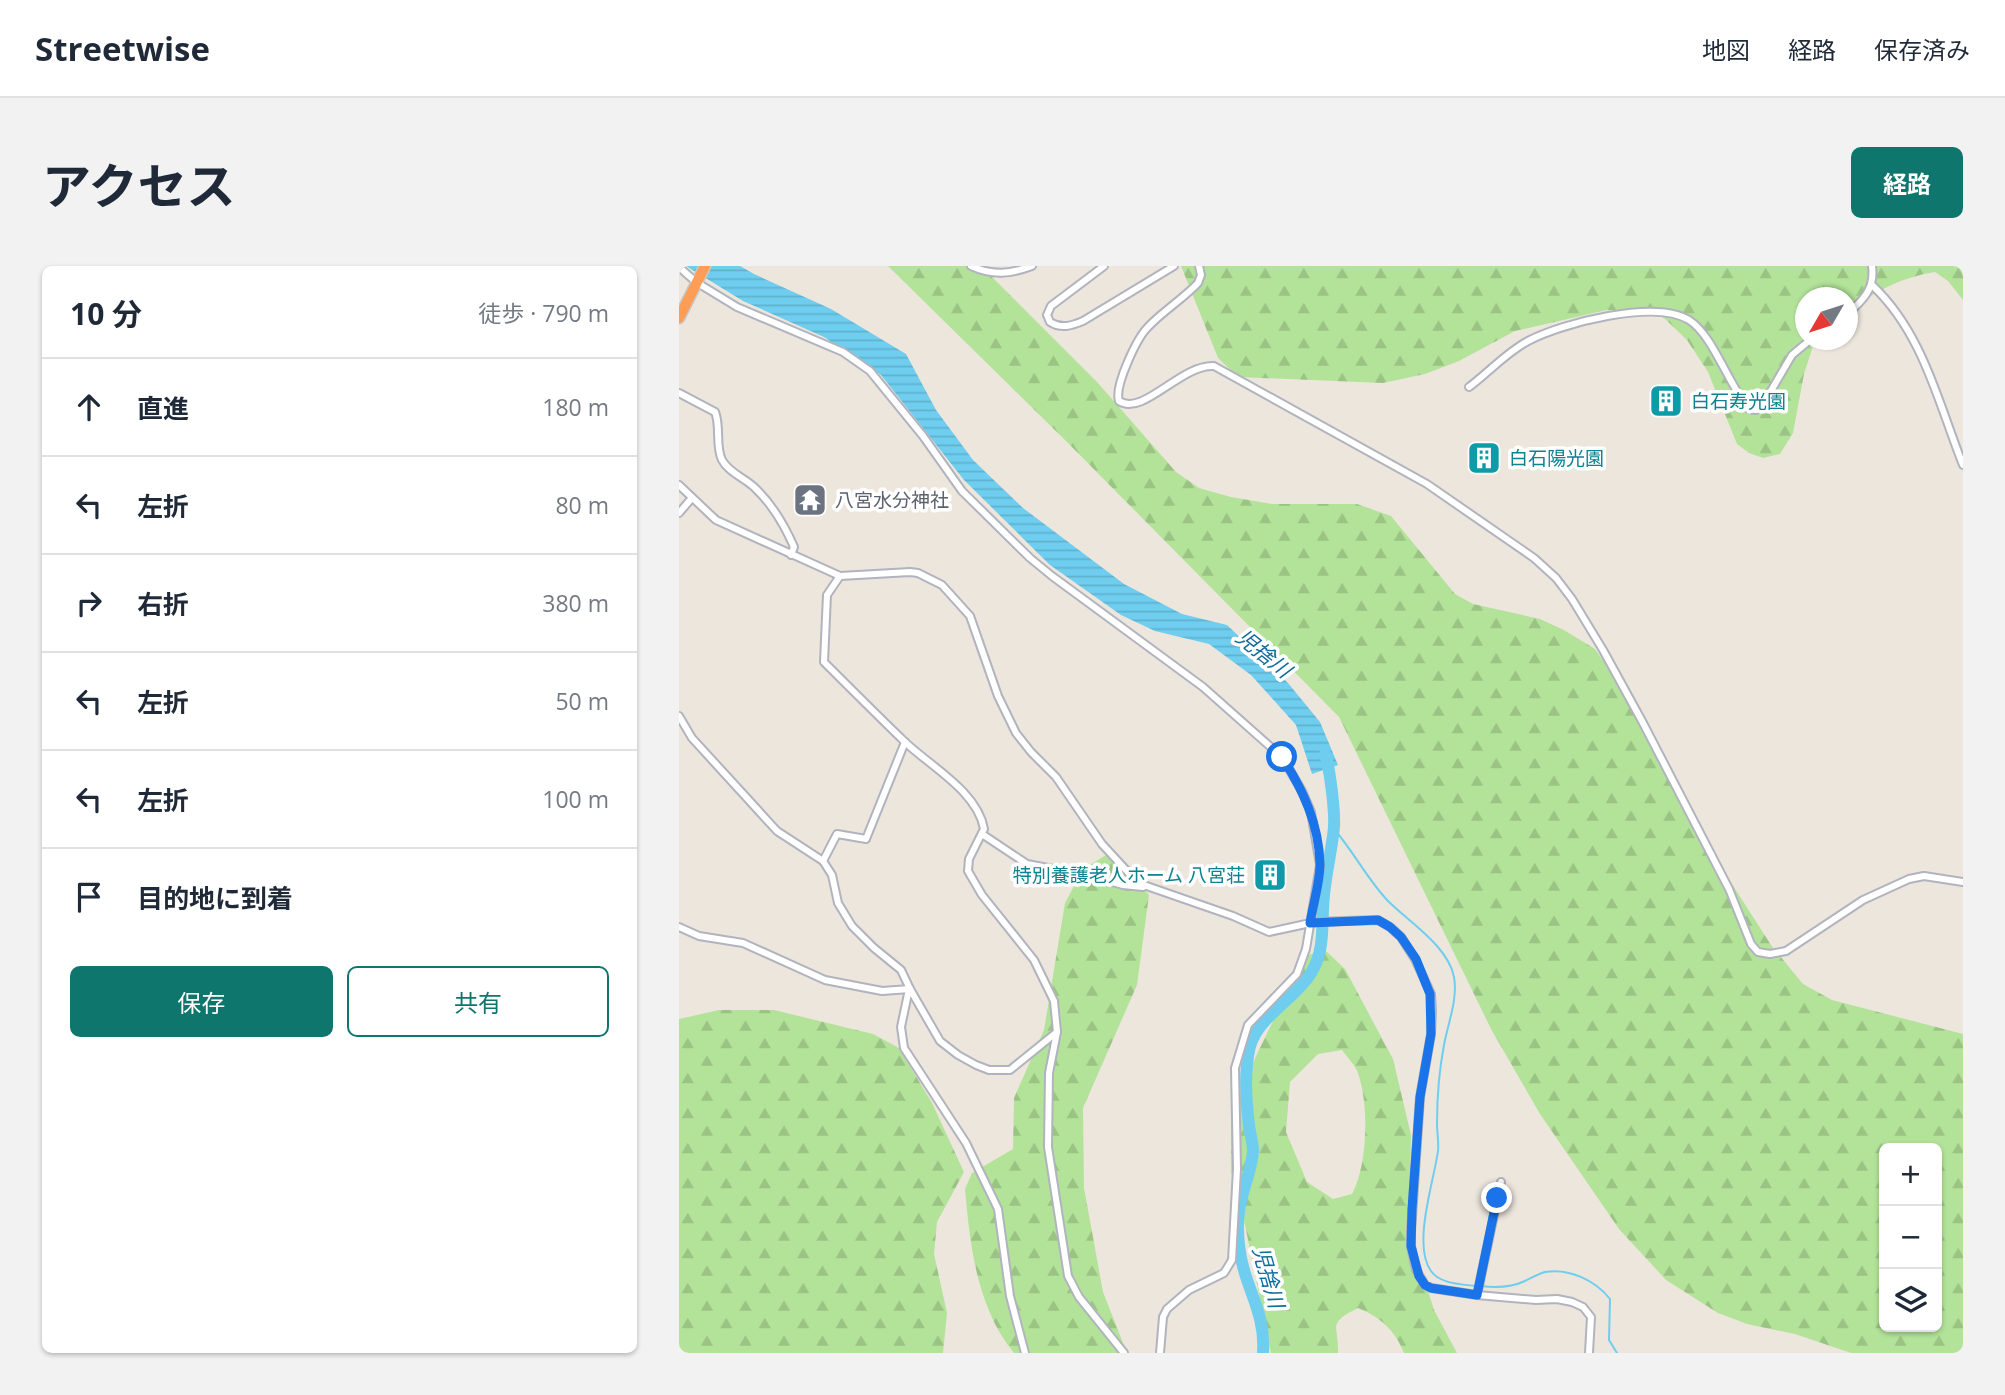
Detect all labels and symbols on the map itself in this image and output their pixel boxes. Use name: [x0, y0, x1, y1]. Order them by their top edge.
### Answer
north arrow: [1795, 287, 1858, 350]
building icon: 白石寿光園: [1647, 382, 1685, 420]
place label: 白石寿光園: [1691, 388, 1786, 414]
building icon: 白石陽光園: [1465, 439, 1503, 477]
place label: 白石陽光園: [1509, 445, 1604, 471]
temple icon: 八宮水分神社: [791, 481, 829, 519]
place label: 八宮水分神社: [835, 487, 949, 513]
water label: 児捨川: [1231, 622, 1299, 685]
route start: [1266, 741, 1297, 772]
building icon: 特別養護老人ホーム 八宮荘: [1251, 856, 1289, 894]
place label: 特別養護老人ホーム 八宮荘: [1013, 862, 1245, 888]
route end: [1481, 1182, 1512, 1213]
water label: 児捨川: [1247, 1243, 1292, 1313]

